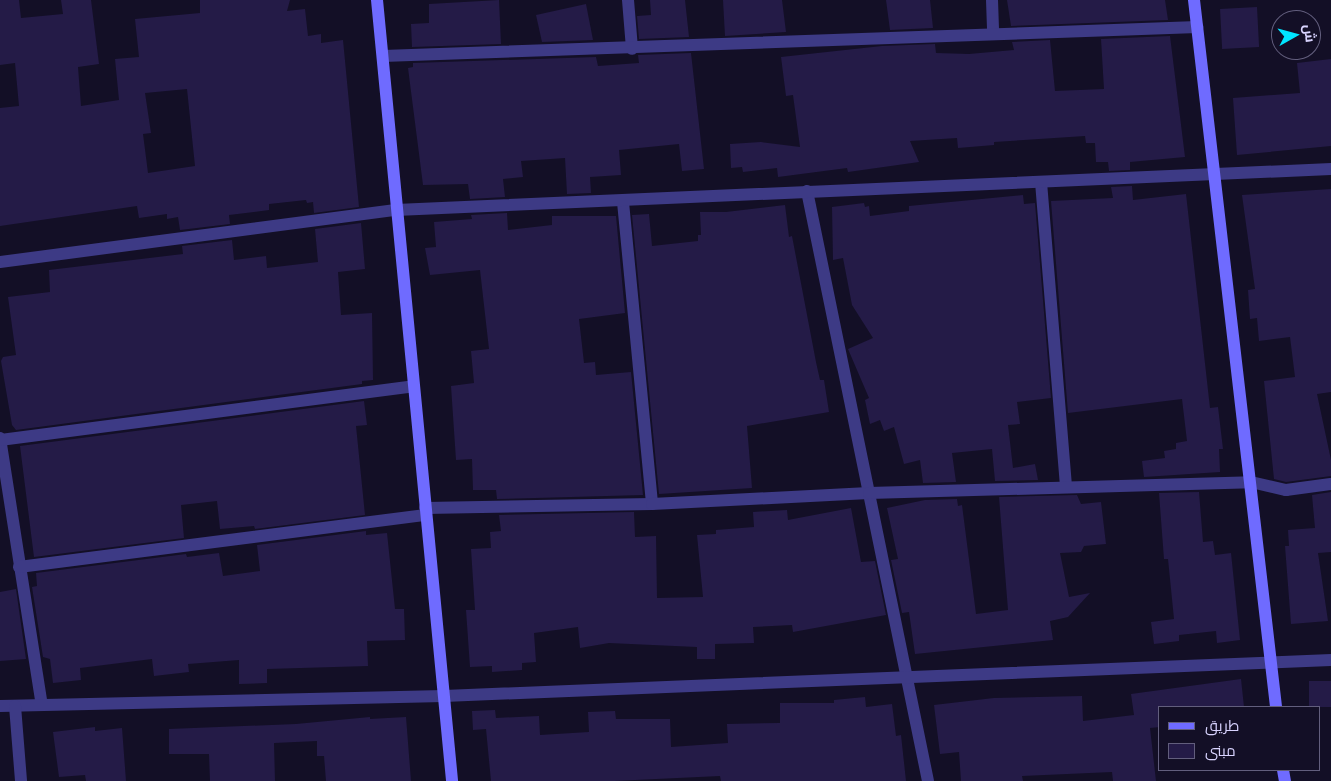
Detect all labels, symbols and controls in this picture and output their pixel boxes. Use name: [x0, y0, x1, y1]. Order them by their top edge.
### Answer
north arrow: [1271, 10, 1321, 60]
text: ش: [1300, 23, 1321, 43]
legend: [1158, 706, 1321, 771]
text: طريق: [1205, 715, 1239, 735]
text: مبنى: [1205, 740, 1236, 760]

